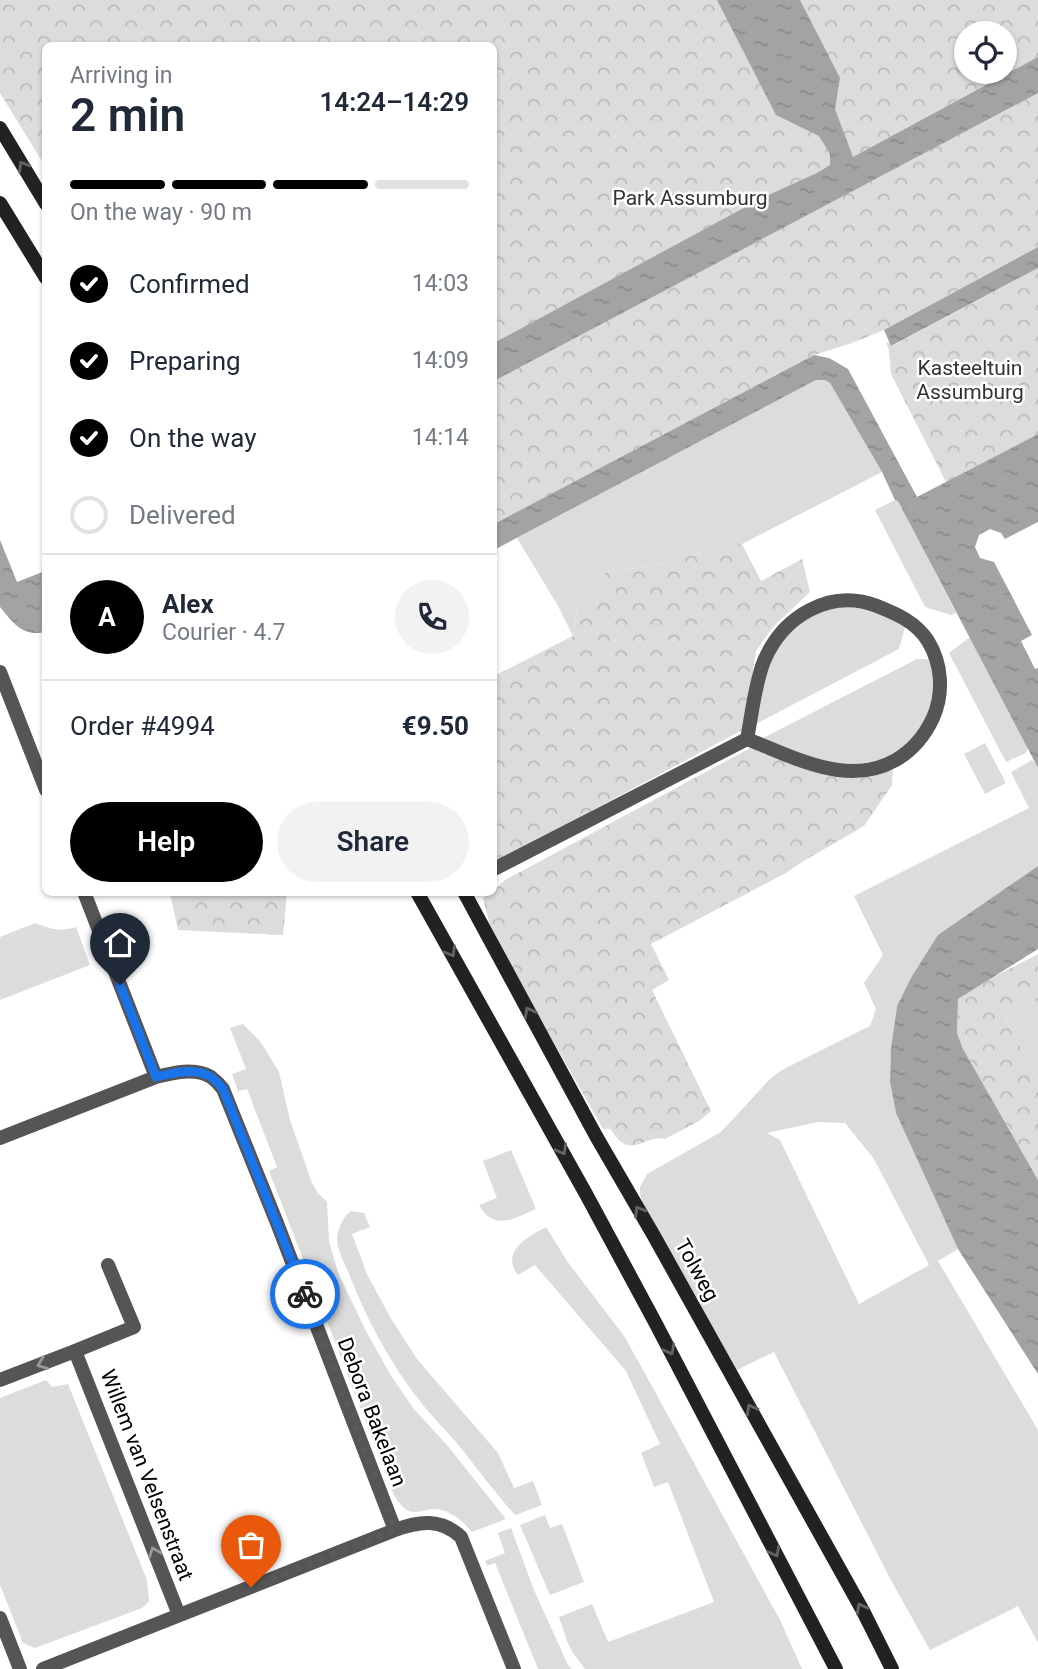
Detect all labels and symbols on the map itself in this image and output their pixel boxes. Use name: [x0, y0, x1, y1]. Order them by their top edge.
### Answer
one-way arrow: [18, 161, 31, 174]
park label: Park Assumburg: [613, 186, 767, 210]
park label: Kasteeltuin Assumburg: [916, 356, 1024, 404]
pin: [90, 913, 150, 985]
one-way arrow: [443, 944, 456, 957]
one-way arrow: [524, 1007, 537, 1019]
one-way arrow: [554, 1143, 567, 1155]
one-way arrow: [634, 1206, 647, 1219]
street label: Tolweg: [670, 1235, 724, 1305]
courier: [270, 1259, 340, 1329]
street label: Debora Bakelaan: [333, 1334, 411, 1490]
one-way arrow: [661, 1343, 675, 1355]
one-way arrow: [36, 1355, 48, 1369]
street label: Willem van Velsenstraat: [96, 1366, 198, 1584]
one-way arrow: [746, 1404, 759, 1417]
pin: [221, 1515, 281, 1587]
one-way arrow: [767, 1545, 780, 1557]
one-way arrow: [148, 1546, 162, 1558]
one-way arrow: [856, 1603, 869, 1615]

